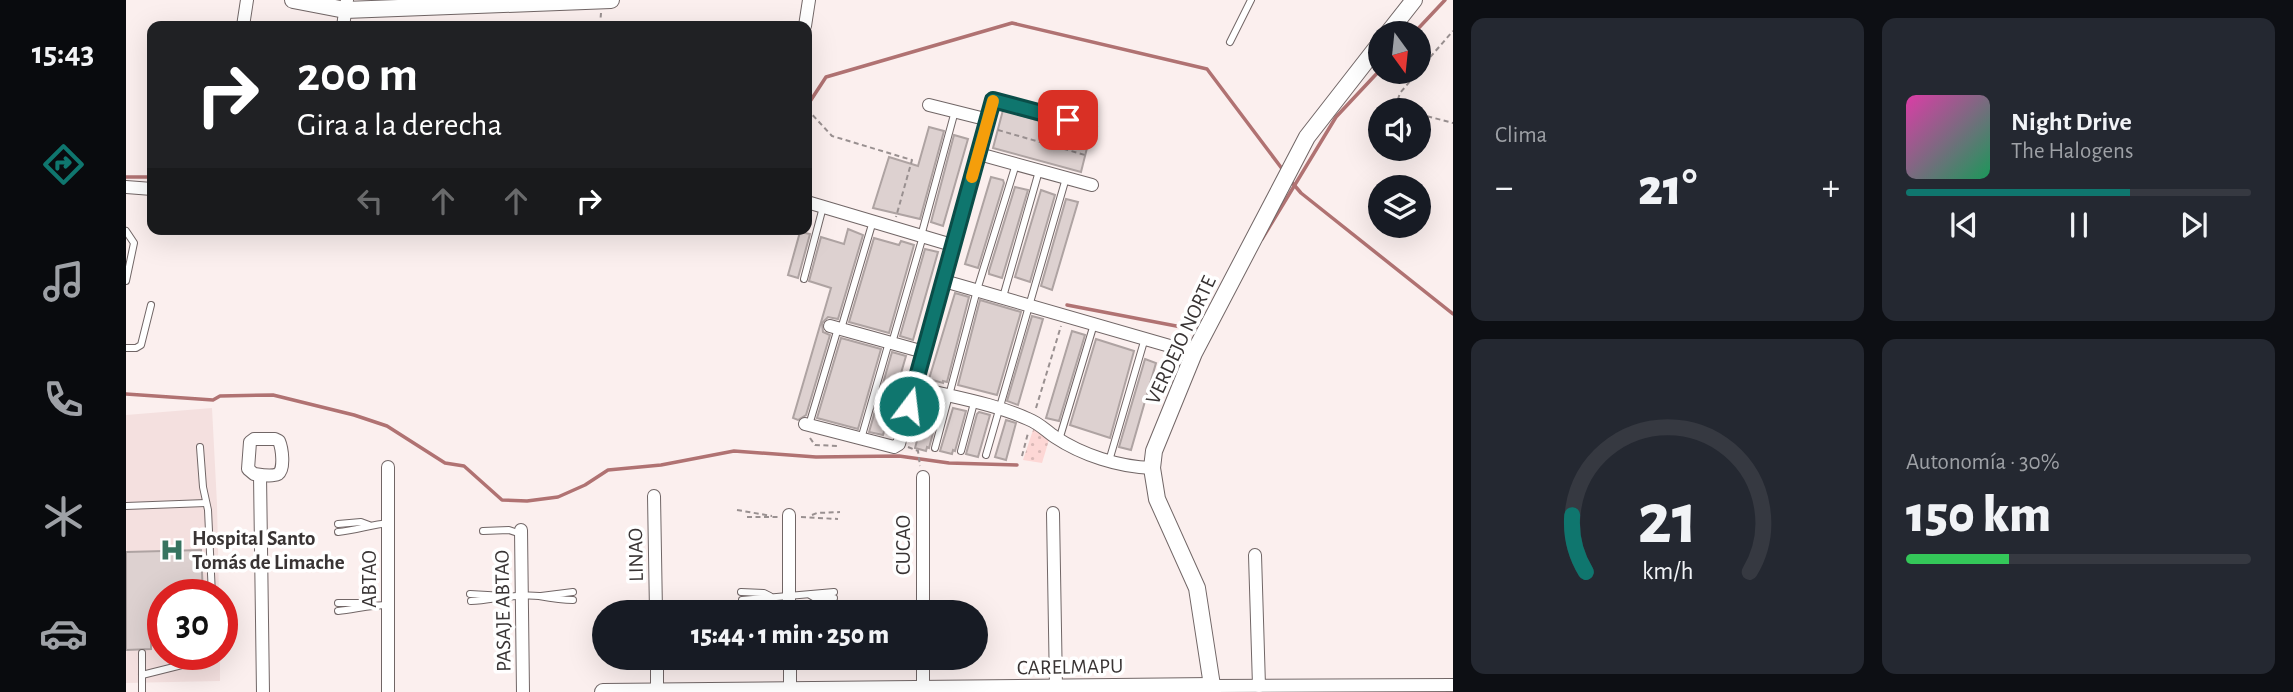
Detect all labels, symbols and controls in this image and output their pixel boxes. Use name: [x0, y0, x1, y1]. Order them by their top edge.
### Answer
north arrow: [1368, 21, 1432, 84]
map controls: [1368, 21, 1431, 238]
text: 15:43: [32, 37, 94, 69]
icon: right: [182, 49, 273, 140]
text: 200 m: [297, 51, 418, 100]
pin: [1038, 90, 1098, 150]
button: sound: [1368, 98, 1431, 161]
icon: arrive: [1049, 101, 1087, 139]
text: Gira a la derecha: [297, 109, 502, 141]
text: Night Drive: [2011, 109, 2132, 135]
text: Clima: [1495, 124, 1547, 147]
icon: directions: [39, 140, 88, 189]
text: The Halogens: [2011, 140, 2133, 163]
text: 21°: [1638, 162, 1697, 214]
text: −: [1495, 169, 1513, 207]
text: +: [1822, 169, 1840, 207]
button: layers: [1368, 175, 1431, 238]
icon: left: [351, 182, 389, 220]
icon: ahead: [424, 182, 462, 220]
icon: ahead: [497, 182, 535, 220]
icon: right: [570, 182, 608, 220]
icon: previous: [1945, 206, 1983, 244]
icon: pause: [2060, 206, 2098, 244]
icon: next: [2175, 206, 2213, 244]
icon: music: [39, 257, 88, 306]
street label: VERDEJO NORTE: [1142, 273, 1220, 407]
position arrow: [872, 369, 946, 443]
icon: phone: [39, 375, 88, 424]
text: Autonomía · 30%: [1906, 451, 2060, 474]
text: 21: [1637, 485, 1698, 558]
text: 150 km: [1906, 489, 2051, 541]
icon: climate: [39, 492, 88, 541]
street label: CUCAO: [893, 515, 914, 575]
place label: Hospital Santo Tomás de Limache: [192, 528, 345, 573]
street label: LINAO: [625, 528, 647, 582]
hospital icon: Hospital Santo Tomás de Limache: [158, 536, 186, 564]
street label: ABTAO: [359, 550, 380, 608]
street label: PASAJE ABTAO: [491, 550, 515, 672]
text: km/h: [1642, 559, 1693, 584]
speed limit sign: 30: [147, 579, 238, 670]
icon: car: [39, 609, 88, 658]
text: 15:44 · 1 min · 250 m: [691, 622, 889, 648]
street label: CARELMAPU: [1017, 656, 1123, 678]

